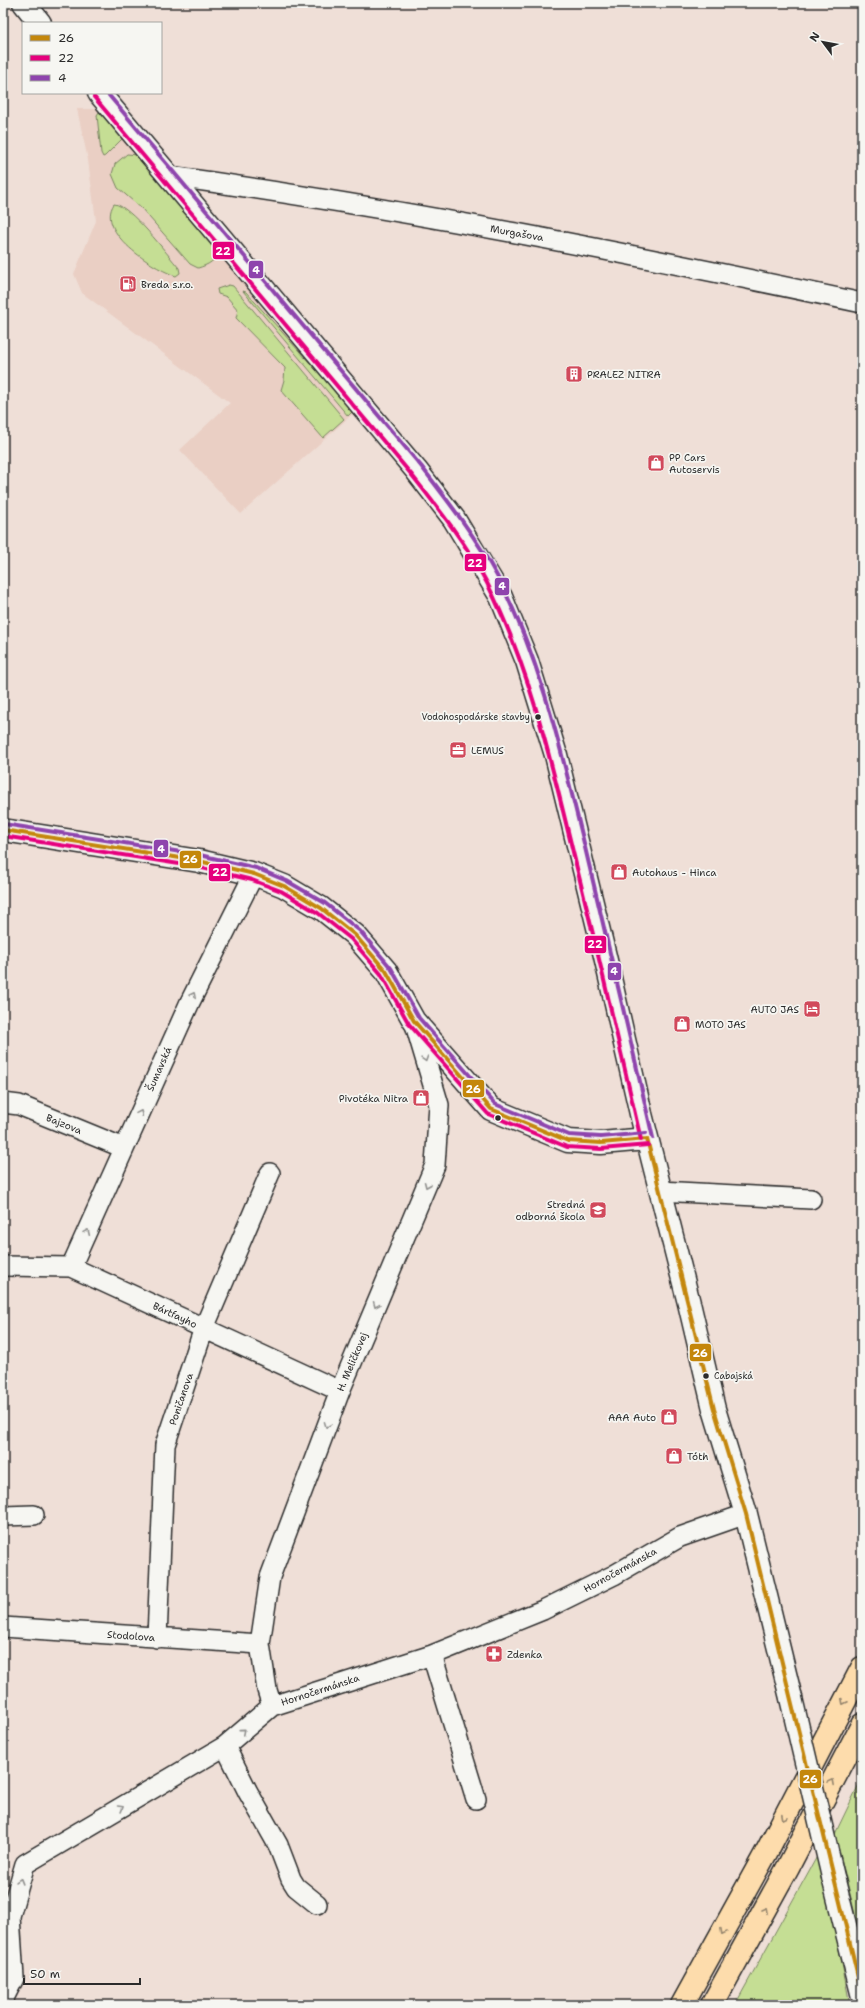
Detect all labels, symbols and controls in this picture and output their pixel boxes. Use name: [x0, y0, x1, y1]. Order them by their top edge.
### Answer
legend: [22, 22, 162, 94]
north arrow: [803, 22, 843, 62]
text: N: [806, 29, 824, 45]
text: 26: [58, 30, 74, 46]
text: 22: [58, 50, 74, 66]
text: 4: [58, 70, 66, 86]
street label: Murgašova: [489, 222, 545, 244]
line badge: 22: [212, 241, 235, 260]
text: 22: [215, 244, 231, 259]
line badge: 4: [248, 260, 264, 279]
text: 4: [252, 263, 260, 278]
fuel station icon: Breda s.r.o.: [118, 274, 138, 294]
place label: Breda s.r.o.: [141, 278, 194, 291]
building icon: PRALEZ NITRA: [564, 364, 584, 384]
place label: PRALEZ NITRA: [587, 368, 661, 381]
place label: PP Cars Autoservis: [669, 451, 720, 476]
shop icon: PP Cars Autoservis: [646, 453, 666, 473]
line badge: 22: [464, 553, 487, 572]
text: 22: [467, 556, 483, 571]
line badge: 4: [494, 577, 510, 596]
text: 4: [498, 579, 506, 594]
place label: Vodohospodárske stavby: [422, 711, 530, 723]
marker: Vodohospodárske stavby: [533, 712, 543, 722]
office icon: LEMUS: [448, 740, 468, 760]
place label: LEMUS: [471, 744, 504, 757]
line badge: 4: [153, 839, 169, 858]
text: 4: [157, 842, 165, 857]
line badge: 26: [179, 850, 202, 869]
text: 26: [182, 852, 198, 867]
shop icon: Autohaus - Hinca: [609, 862, 629, 882]
line badge: 22: [208, 863, 231, 882]
text: 22: [212, 865, 228, 880]
place label: Autohaus - Hinca: [632, 866, 717, 879]
line badge: 22: [584, 935, 607, 954]
text: 22: [587, 937, 603, 952]
line badge: 4: [607, 962, 622, 981]
text: 4: [610, 964, 618, 979]
one-way arrow: [188, 991, 196, 999]
hotel icon: AUTO JAS: [802, 999, 822, 1019]
place label: AUTO JAS: [750, 1003, 799, 1016]
shop icon: MOTO JAS: [672, 1014, 692, 1034]
place label: MOTO JAS: [695, 1018, 746, 1031]
street label: Šumavská: [143, 1044, 175, 1093]
one-way arrow: [420, 1055, 429, 1062]
line badge: 26: [462, 1079, 485, 1098]
text: 26: [465, 1082, 481, 1097]
shop icon: Pivotéka Nitra: [411, 1088, 431, 1108]
place label: Pivotéka Nitra: [339, 1092, 409, 1105]
one-way arrow: [135, 1110, 143, 1117]
street label: Bajzova: [44, 1111, 84, 1137]
unlabelled marker: [493, 1113, 503, 1123]
one-way arrow: [423, 1181, 431, 1188]
place label: Stredná odborná škola: [515, 1198, 586, 1223]
school or university icon: Stredná odborná škola: [588, 1200, 608, 1220]
one-way arrow: [82, 1228, 90, 1235]
street label: Bártfayho: [151, 1299, 199, 1331]
one-way arrow: [373, 1301, 381, 1308]
street label: H. Meličkovej: [334, 1330, 370, 1394]
line badge: 26: [689, 1343, 712, 1362]
text: 26: [692, 1346, 708, 1361]
street label: Poničanova: [166, 1370, 196, 1427]
place label: Cabajská: [714, 1370, 753, 1382]
marker: Cabajská: [701, 1371, 711, 1381]
shop icon: AAA Auto: [659, 1407, 679, 1427]
place label: AAA Auto: [608, 1411, 656, 1424]
one-way arrow: [324, 1422, 332, 1429]
shop icon: Tóth: [664, 1446, 684, 1466]
place label: Tóth: [687, 1450, 709, 1463]
street label: Hornočermánska: [581, 1544, 660, 1595]
street label: Stodolova: [107, 1628, 156, 1644]
pharmacy icon: Zdenka: [484, 1644, 504, 1664]
place label: Zdenka: [507, 1648, 543, 1661]
street label: Hornočermánska: [279, 1671, 362, 1709]
one-way arrow: [842, 1698, 849, 1706]
one-way arrow: [238, 1728, 246, 1735]
line badge: 26: [799, 1769, 822, 1789]
text: 26: [802, 1772, 818, 1787]
one-way arrow: [827, 1779, 835, 1787]
one-way arrow: [117, 1805, 124, 1812]
one-way arrow: [782, 1814, 789, 1821]
one-way arrow: [15, 1878, 24, 1885]
one-way arrow: [760, 1906, 767, 1914]
one-way arrow: [720, 1928, 728, 1935]
scale bar: [24, 1960, 140, 1986]
text: 50 m: [30, 1966, 60, 1982]

